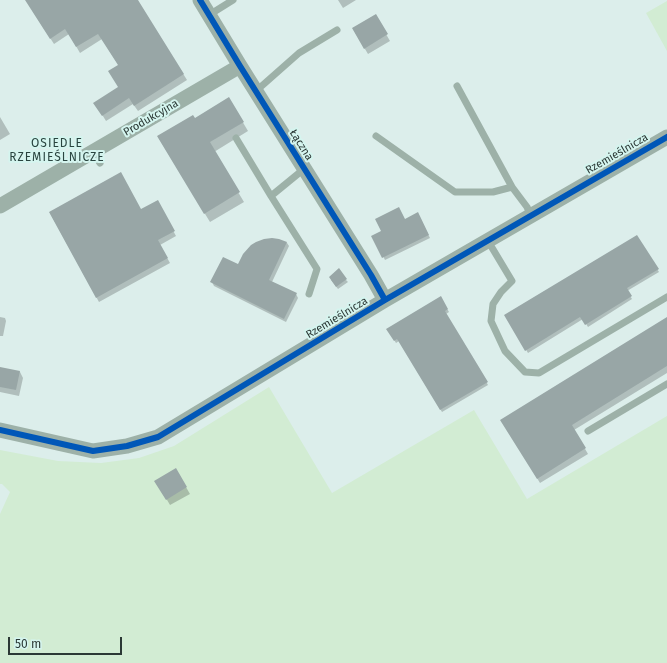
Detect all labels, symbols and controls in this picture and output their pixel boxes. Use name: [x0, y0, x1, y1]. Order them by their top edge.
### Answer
street label: Produkcyjna: [121, 97, 181, 139]
street label: Łączna: [286, 127, 316, 163]
street label: Rzemieślnicza: [584, 131, 650, 177]
district label: OSIEDLE RZEMIEŚLNICZE: [9, 137, 105, 165]
street label: Rzemieślnicza: [304, 294, 370, 342]
scale bar: [10, 629, 124, 655]
text: 50 m: [15, 637, 41, 651]

